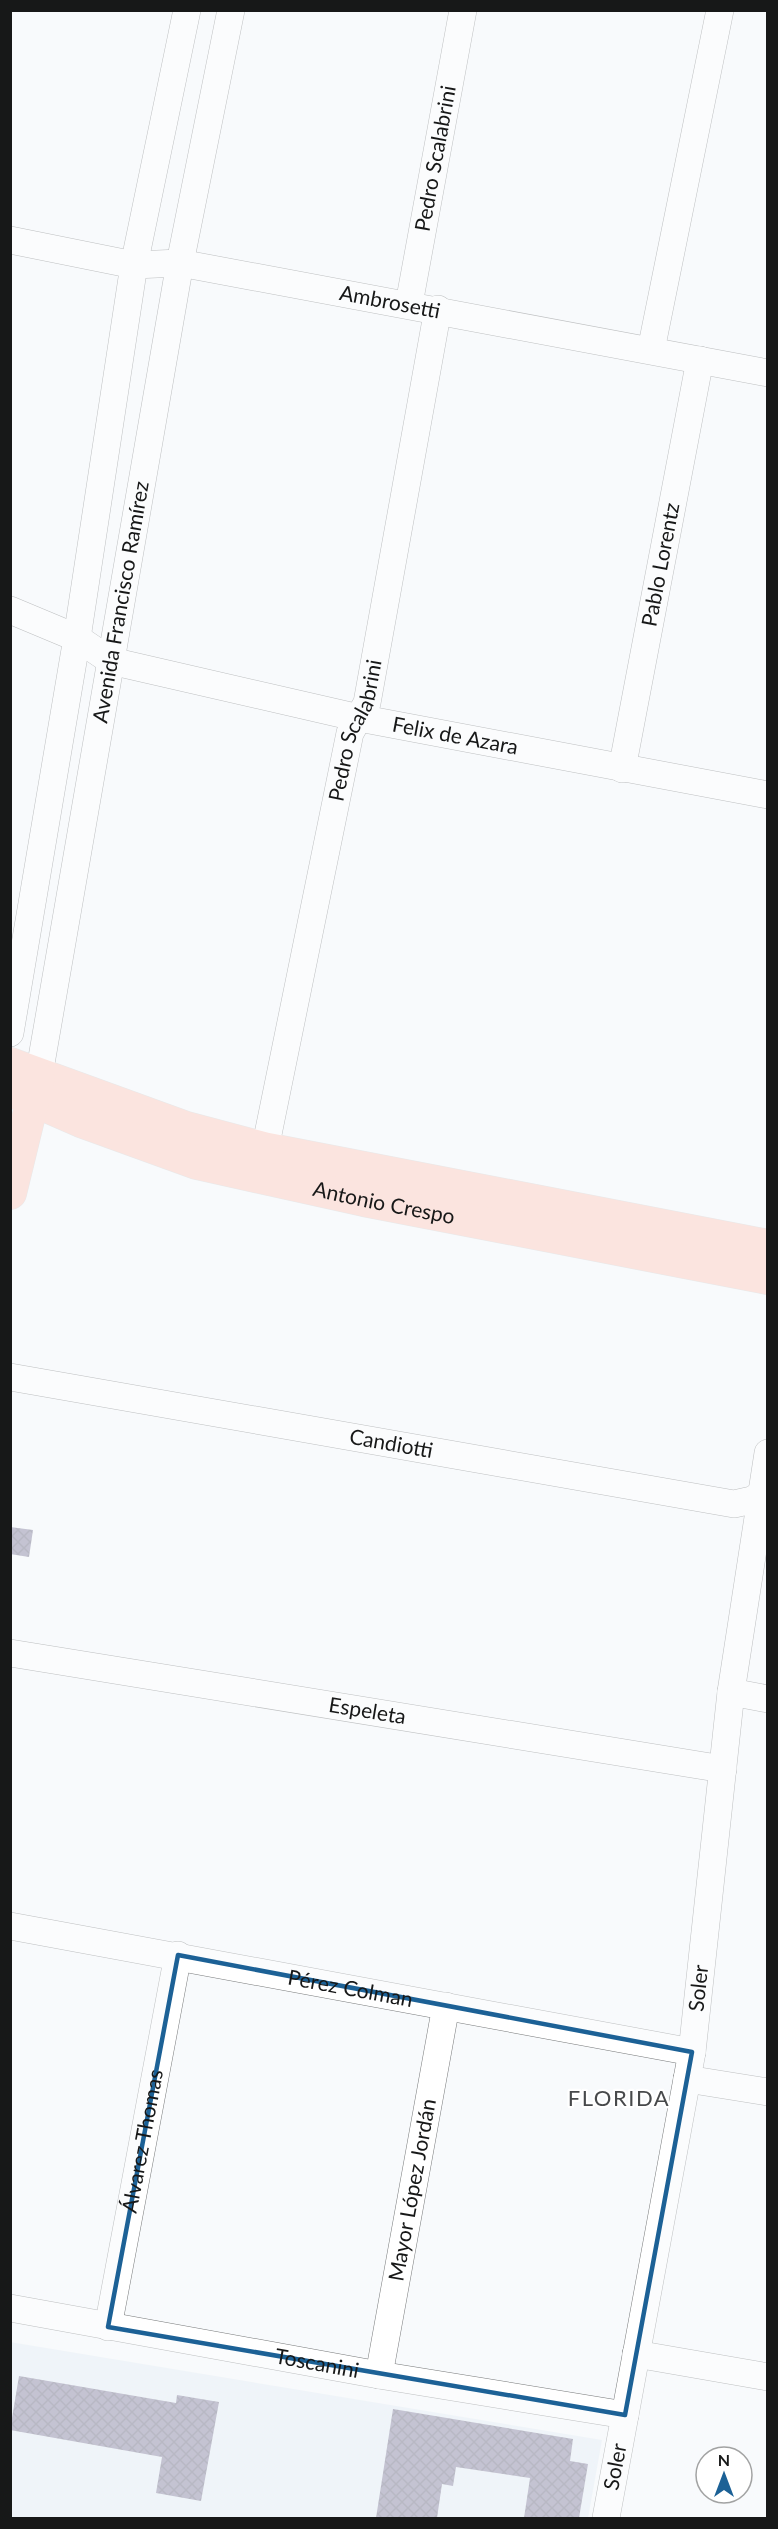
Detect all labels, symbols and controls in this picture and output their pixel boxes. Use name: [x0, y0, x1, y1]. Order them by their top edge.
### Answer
street label: Pedro Scalabrini: [409, 83, 460, 233]
street label: Ambrosetti: [338, 279, 443, 322]
street label: Avenida Francisco Ramírez: [86, 479, 153, 725]
street label: Pablo Lorentz: [635, 500, 684, 628]
street label: Pedro Scalabrini: [322, 657, 386, 803]
street label: Felix de Azara: [390, 711, 520, 759]
street label: Antonio Crespo: [311, 1175, 457, 1228]
street label: Candiotti: [348, 1423, 435, 1462]
street label: Espeleta: [327, 1691, 408, 1728]
street label: Soler: [682, 1963, 712, 2013]
street label: Pérez Colman: [286, 1964, 415, 2011]
street label: Álvarez Thomas: [116, 2067, 167, 2215]
district label: FLORIDA: [568, 2084, 670, 2111]
street label: Mayor López Jordán: [382, 2096, 440, 2283]
street label: Toscanini: [273, 2342, 361, 2382]
street label: Soler: [597, 2441, 631, 2492]
north arrow: [694, 2445, 754, 2505]
text: N: [718, 2450, 730, 2469]

